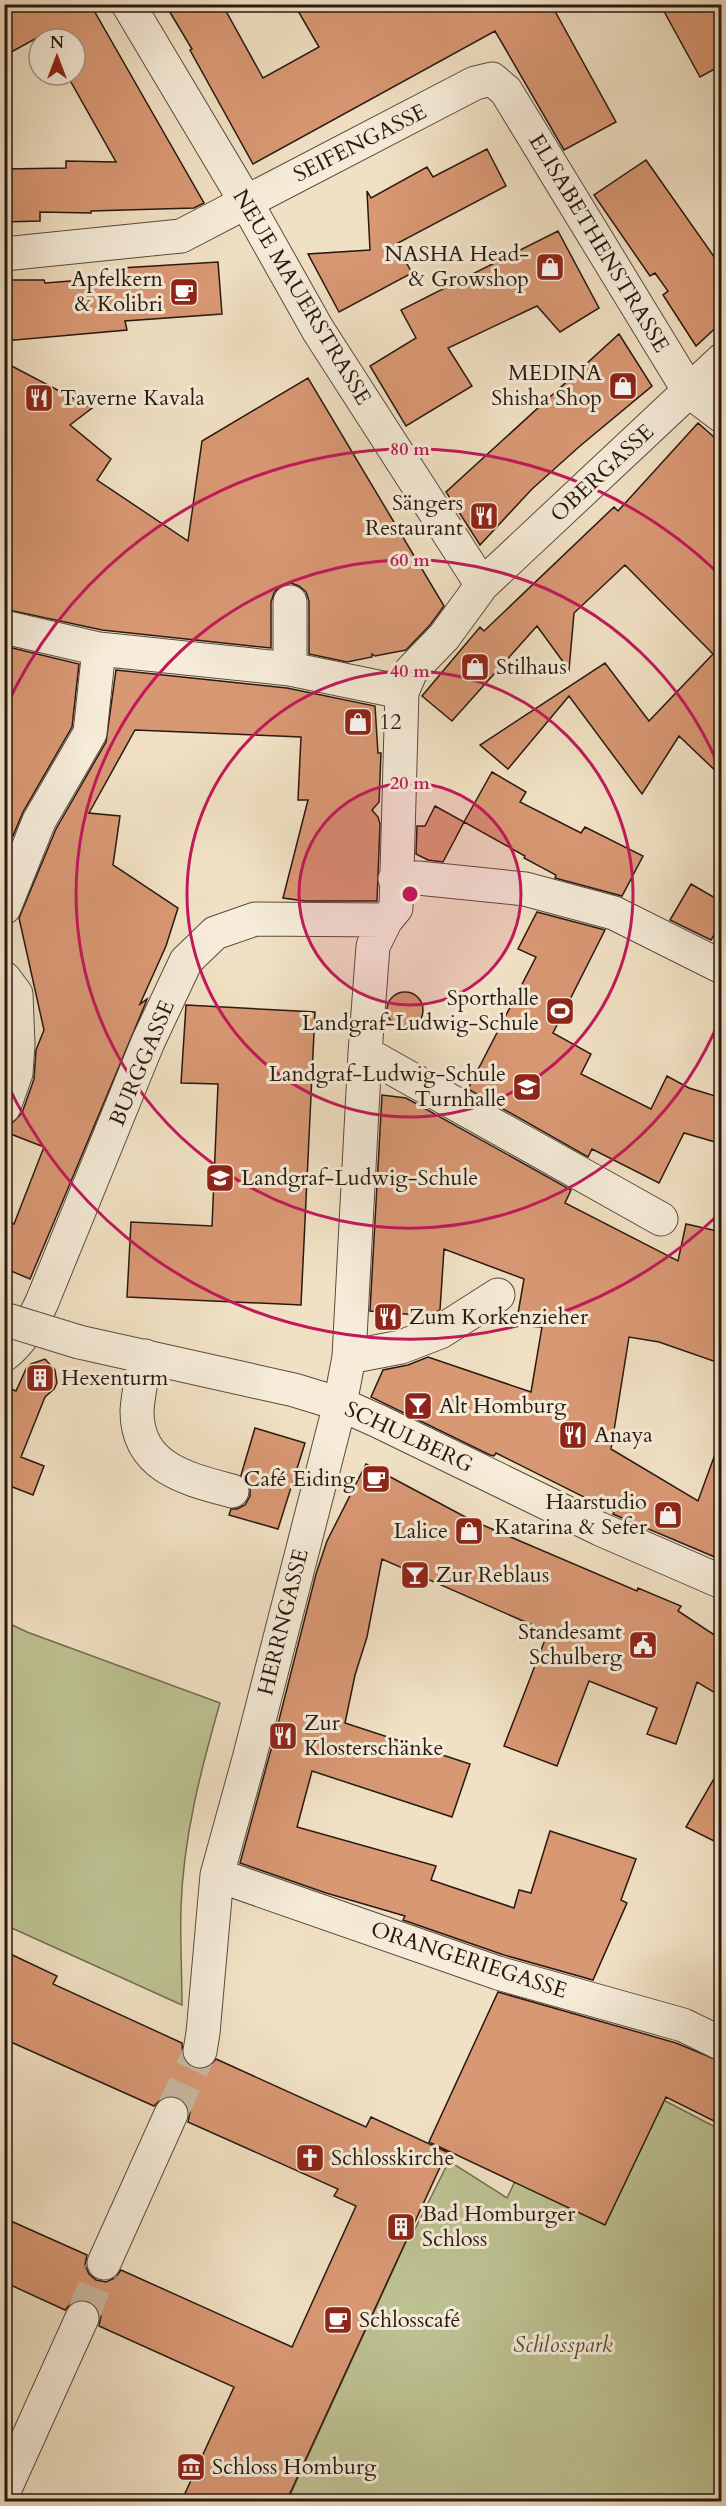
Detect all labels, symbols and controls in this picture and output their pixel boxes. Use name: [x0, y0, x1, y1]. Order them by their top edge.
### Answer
north arrow: [27, 27, 87, 87]
text: N: [50, 32, 64, 54]
street label: SEIFENGASSE: [288, 97, 432, 189]
street label: ELISABETHENSTRASSE: [522, 128, 676, 358]
street label: NEUE MAUERSTRASSE: [226, 184, 378, 410]
place label: NASHA Head- & Growshop: [384, 239, 529, 294]
shop icon: NASHA Head- & Growshop: [534, 251, 566, 283]
place label: Apfelkern & Kolibri: [71, 264, 163, 319]
cafe icon: Apfelkern & Kolibri: [168, 276, 200, 308]
place label: MEDINA Shisha Shop: [491, 358, 602, 413]
shop icon: MEDINA Shisha Shop: [607, 370, 639, 402]
restaurant icon: Taverne Kavala: [23, 382, 55, 414]
place label: Taverne Kavala: [60, 383, 205, 413]
street label: OBERGASSE: [544, 417, 660, 529]
text: 80 m: [390, 437, 430, 462]
place label: Sängers Restaurant: [365, 488, 463, 543]
restaurant icon: Sängers Restaurant: [468, 500, 500, 532]
text: 60 m: [390, 548, 430, 573]
shop icon: Stilhaus: [459, 651, 491, 683]
place label: Stilhaus: [496, 652, 567, 682]
text: 40 m: [390, 659, 430, 684]
shop icon: 12: [342, 706, 374, 738]
place label: 12: [379, 707, 402, 737]
text: 20 m: [390, 771, 430, 796]
centre of rings: [400, 884, 420, 904]
place label: Sporthalle Landgraf-Ludwig-Schule: [302, 983, 539, 1038]
street label: BURGGASSE: [102, 995, 182, 1131]
sports icon: Sporthalle Landgraf-Ludwig-Schule: [544, 995, 576, 1027]
place label: Landgraf-Ludwig-Schule Turnhalle: [269, 1059, 506, 1114]
school or university icon: Landgraf-Ludwig-Schule Turnhalle: [511, 1071, 543, 1103]
school or university icon: Landgraf-Ludwig-Schule: [204, 1162, 236, 1194]
place label: Landgraf-Ludwig-Schule: [241, 1163, 478, 1193]
restaurant icon: Zum Korkenzieher: [372, 1301, 404, 1333]
place label: Zum Korkenzieher: [409, 1302, 589, 1332]
building icon: Hexenturm: [24, 1362, 56, 1394]
place label: Hexenturm: [61, 1363, 169, 1393]
bar icon: Alt Homburg: [402, 1390, 434, 1422]
place label: Alt Homburg: [439, 1391, 567, 1421]
street label: SCHULBERG: [340, 1394, 478, 1480]
restaurant icon: Anaya: [557, 1419, 589, 1451]
place label: Anaya: [594, 1420, 653, 1450]
cafe icon: Café Eiding: [360, 1463, 392, 1495]
place label: Café Eiding: [244, 1464, 356, 1494]
place label: Haarstudio Katarina & Sefer: [495, 1487, 648, 1542]
shop icon: Haarstudio Katarina & Sefer: [652, 1499, 684, 1531]
shop icon: Lalice: [453, 1515, 485, 1547]
place label: Lalice: [393, 1516, 448, 1546]
street label: HERRNGASSE: [250, 1546, 316, 1698]
bar icon: Zur Reblaus: [399, 1559, 431, 1591]
place label: Zur Reblaus: [436, 1560, 549, 1590]
place label: Standesamt Schulberg: [518, 1617, 623, 1672]
public building icon: Standesamt Schulberg: [627, 1629, 659, 1661]
place label: Zur Klosterschänke: [304, 1708, 444, 1763]
restaurant icon: Zur Klosterschänke: [267, 1720, 299, 1752]
street label: ORANGERIEGASSE: [367, 1914, 571, 2006]
church icon: Schlosskirche: [294, 2142, 326, 2174]
place label: Schlosskirche: [331, 2143, 454, 2173]
place label: Bad Homburger Schloss: [422, 2199, 576, 2254]
building icon: Bad Homburger Schloss: [385, 2211, 417, 2243]
cafe icon: Schlosscafé: [322, 2304, 354, 2336]
place label: Schlosscafé: [359, 2305, 461, 2335]
park label: Schlosspark: [513, 2330, 613, 2360]
museum icon: Schloss Homburg: [175, 2451, 207, 2483]
place label: Schloss Homburg: [212, 2452, 377, 2482]

